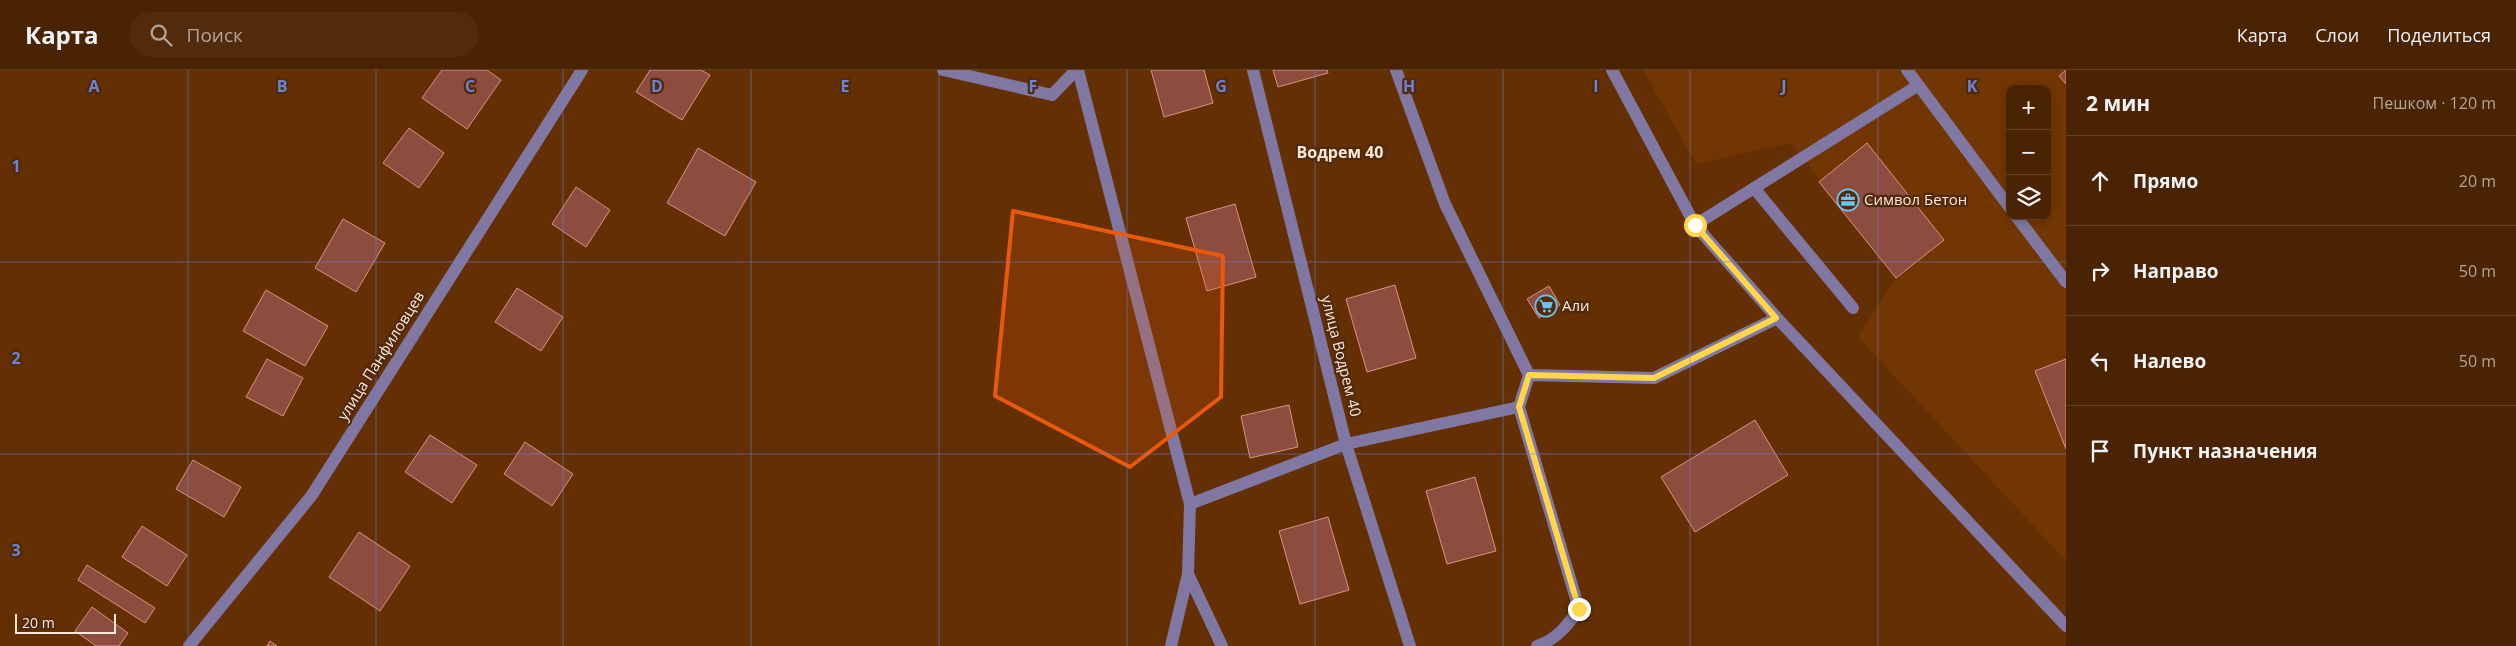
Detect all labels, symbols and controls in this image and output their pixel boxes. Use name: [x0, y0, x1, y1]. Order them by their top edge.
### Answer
search box: [129, 12, 479, 57]
text: Карта: [25, 18, 99, 51]
icon: search: [147, 21, 175, 49]
text: Поиск: [187, 22, 243, 48]
text: Карта: [2237, 23, 2287, 47]
text: Слои: [2315, 23, 2359, 47]
text: Поделиться: [2387, 23, 2491, 47]
text: A: [88, 75, 100, 97]
text: B: [277, 75, 287, 97]
text: C: [465, 75, 475, 97]
text: D: [651, 75, 663, 97]
text: E: [841, 75, 850, 97]
text: F: [1029, 75, 1037, 97]
text: G: [1215, 75, 1227, 97]
text: H: [1403, 75, 1415, 97]
text: I: [1593, 75, 1599, 97]
text: J: [1779, 75, 1787, 97]
text: K: [1967, 75, 1978, 97]
map controls: [2006, 85, 2051, 220]
button: +: [2006, 85, 2051, 130]
text: 2 мин: [2086, 89, 2150, 117]
text: Пешком · 120 m: [2373, 92, 2496, 114]
button: −: [2006, 130, 2051, 175]
district label: Водрем 40: [1297, 141, 1383, 163]
text: 1: [11, 155, 21, 177]
icon: ahead: [2086, 167, 2114, 195]
text: Прямо: [2133, 168, 2198, 194]
text: 20 m: [2459, 170, 2496, 192]
button: layers: [2006, 175, 2051, 220]
office icon: Символ Бетон: [1836, 188, 1860, 212]
place label: Символ Бетон: [1864, 189, 1967, 209]
route start: [1684, 214, 1707, 237]
icon: right: [2086, 257, 2114, 285]
text: Направо: [2133, 258, 2219, 284]
text: 50 m: [2459, 260, 2496, 282]
street label: улица Панфиловцев: [332, 287, 428, 424]
street label: улица Водрем 40: [1317, 293, 1367, 418]
supermarket icon: Али: [1534, 294, 1558, 318]
place label: Али: [1562, 295, 1590, 315]
text: 2: [11, 347, 21, 369]
icon: left: [2086, 347, 2114, 375]
text: Налево: [2133, 348, 2206, 374]
text: 50 m: [2459, 350, 2496, 372]
icon: arrive: [2086, 437, 2114, 465]
text: Пункт назначения: [2133, 438, 2318, 464]
text: 3: [11, 539, 21, 561]
route end: [1568, 598, 1591, 621]
scale bar: [15, 611, 116, 634]
text: 20 m: [22, 613, 55, 632]

